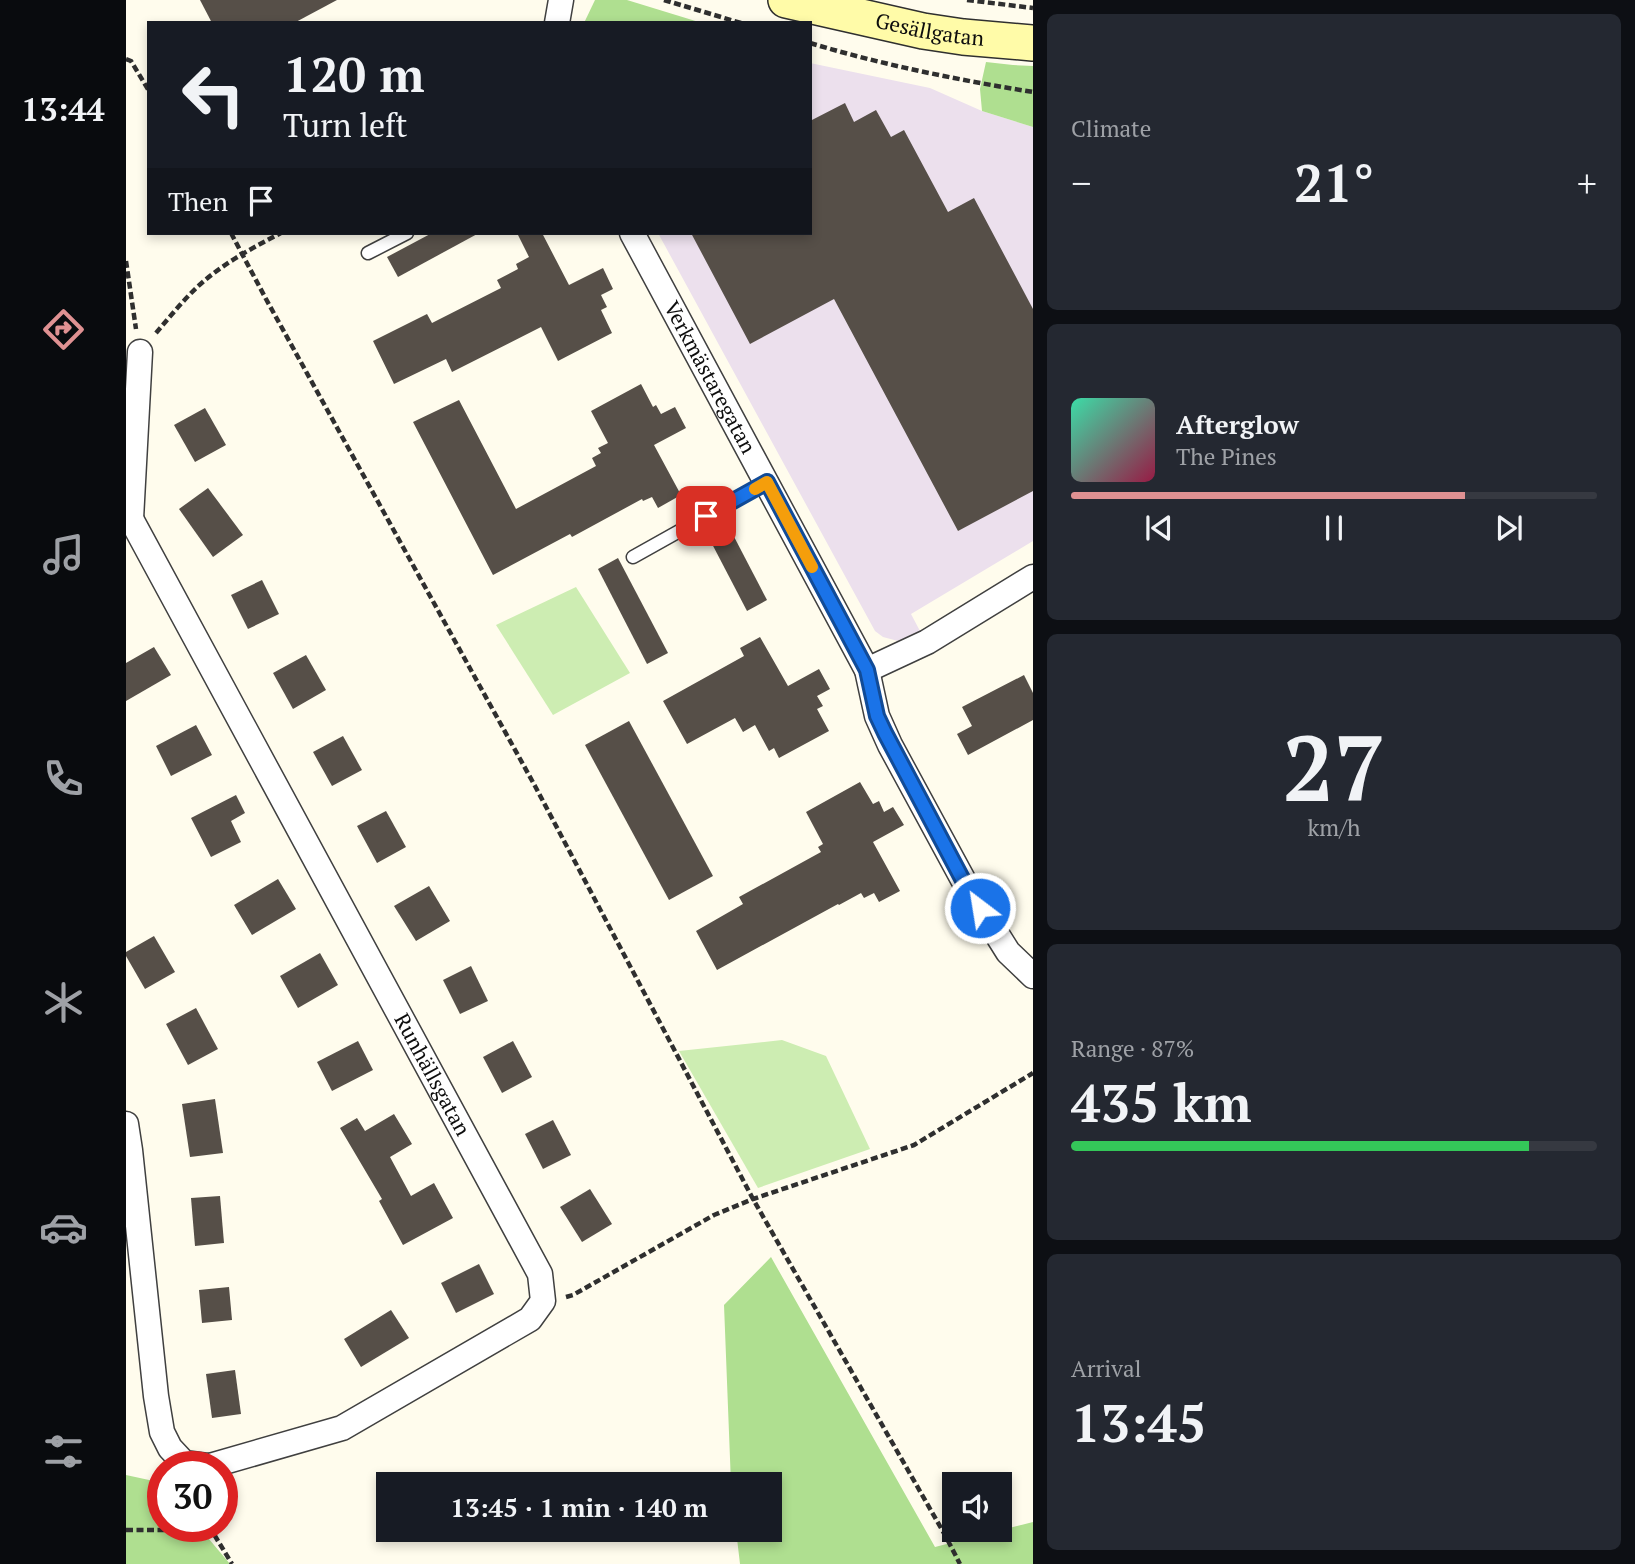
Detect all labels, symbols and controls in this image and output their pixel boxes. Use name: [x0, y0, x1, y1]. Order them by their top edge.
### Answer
street label: Gesällgatan: [873, 6, 986, 52]
text: 120 m: [283, 41, 425, 106]
icon: left: [168, 49, 259, 140]
text: 13:44: [21, 88, 105, 130]
text: Turn left: [283, 104, 407, 146]
text: Climate: [1071, 113, 1151, 144]
text: 21°: [1294, 148, 1374, 217]
text: −: [1071, 158, 1091, 208]
text: +: [1577, 158, 1597, 208]
icon: arrive: [242, 182, 280, 220]
text: Then: [168, 184, 228, 218]
street label: Verkmästaregatan: [658, 296, 763, 459]
icon: directions: [39, 305, 88, 354]
text: Afterglow: [1176, 407, 1299, 441]
text: The Pines: [1176, 441, 1277, 472]
pin: [676, 486, 736, 546]
icon: arrive: [687, 497, 725, 535]
icon: previous: [1140, 509, 1178, 547]
icon: pause: [1315, 509, 1353, 547]
icon: next: [1490, 509, 1528, 547]
icon: music: [39, 530, 88, 579]
text: 27: [1283, 706, 1385, 827]
icon: phone: [39, 754, 88, 803]
text: km/h: [1307, 812, 1361, 843]
position arrow: [943, 871, 1017, 945]
icon: climate: [39, 978, 88, 1027]
street label: Runhällsgatan: [388, 1008, 478, 1141]
text: Range · 87%: [1071, 1033, 1194, 1064]
text: 435 km: [1071, 1068, 1252, 1137]
icon: car: [39, 1203, 88, 1252]
text: Arrival: [1071, 1353, 1142, 1384]
text: 13:45: [1071, 1388, 1206, 1457]
icon: filters: [39, 1427, 88, 1476]
speed limit sign: 30: [147, 1451, 238, 1542]
map controls: [942, 1472, 1012, 1542]
button: sound: [942, 1472, 1012, 1542]
text: 13:45 · 1 min · 140 m: [450, 1490, 708, 1524]

